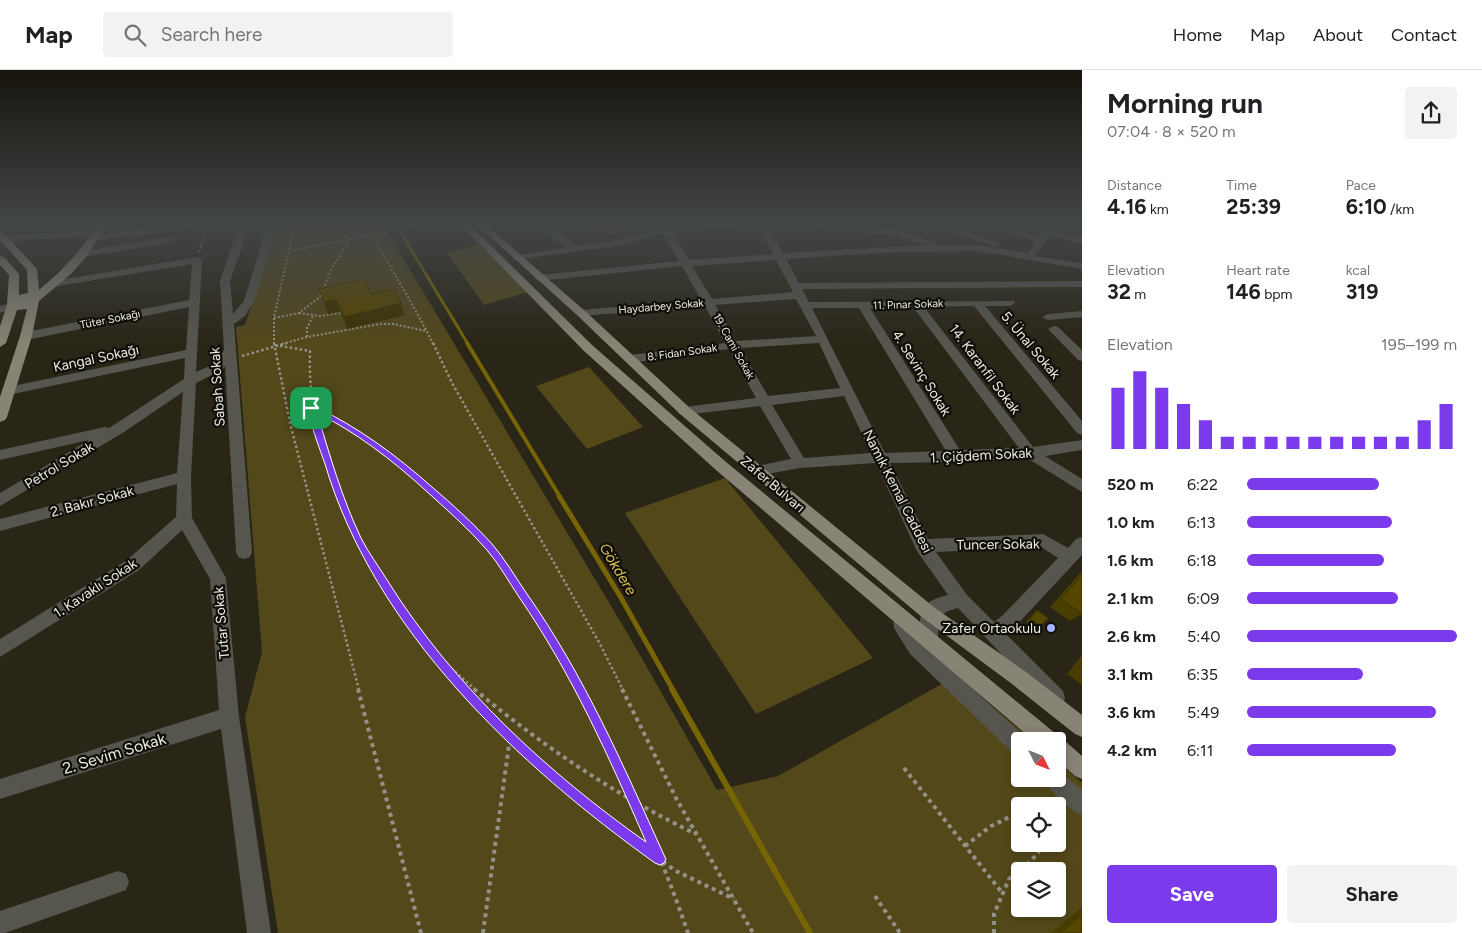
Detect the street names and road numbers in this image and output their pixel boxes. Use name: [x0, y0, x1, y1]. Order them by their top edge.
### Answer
street label: Haydarbey Sokak: [618, 296, 705, 317]
street label: 11. Pınar Sokak: [873, 297, 944, 312]
street label: Tüter Sokağı: [79, 307, 141, 332]
street label: 5. Ünal Sokak: [997, 308, 1064, 383]
street label: 19. Cami Sokak: [710, 311, 757, 382]
street label: 14. Karanfil Sokak: [945, 321, 1024, 418]
street label: 4. Sevinç Sokak: [888, 327, 955, 419]
street label: Kangal Sokağı: [52, 341, 141, 376]
street label: 8. Fidan Sokak: [646, 341, 719, 364]
street label: Sabah Sokak: [206, 346, 229, 427]
street label: Namık Kemal Caddesi: [859, 427, 936, 556]
street label: Petrol Sokak: [22, 438, 97, 493]
street label: 1. Çiğdem Sokak: [930, 444, 1033, 467]
street label: Zafer Bulvarı: [737, 453, 808, 516]
street label: 2. Bakır Sokak: [49, 482, 136, 521]
street label: Tuncer Sokak: [956, 535, 1040, 554]
street label: 1. Kavaklı Sokak: [50, 555, 140, 622]
street label: Tutar Sokak: [210, 586, 233, 660]
street label: 2. Sevim Sokak: [60, 729, 168, 778]

